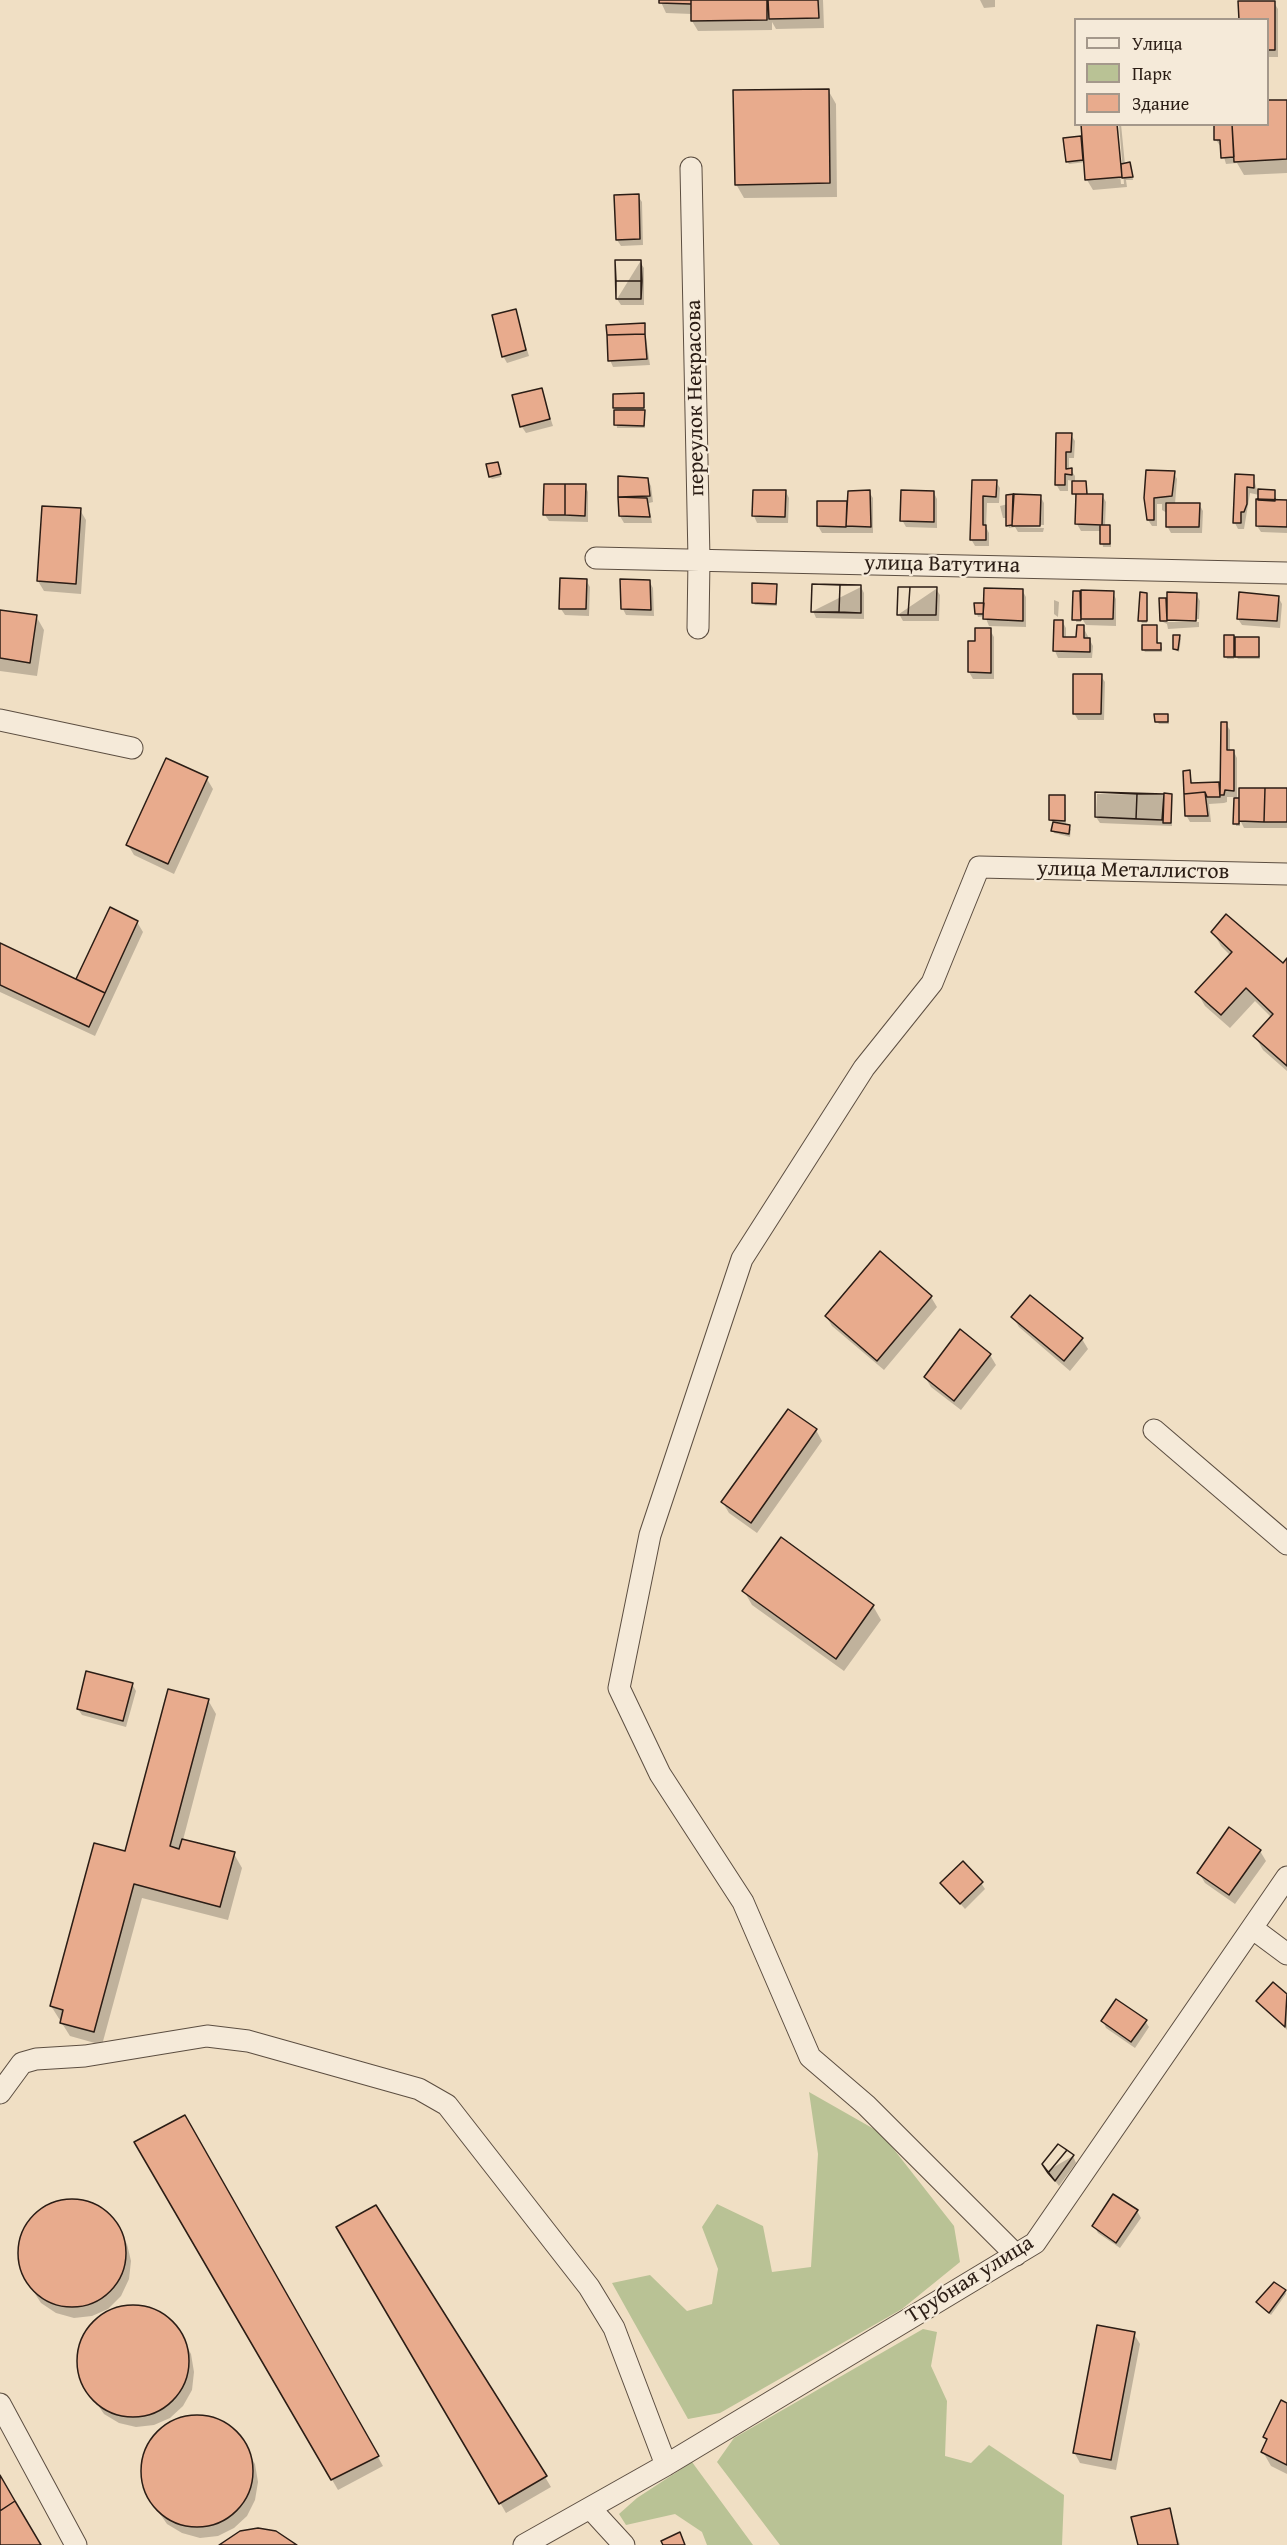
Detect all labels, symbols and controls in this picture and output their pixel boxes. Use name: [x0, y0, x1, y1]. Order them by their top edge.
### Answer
legend: [1074, 18, 1269, 126]
text: Улица: [1132, 30, 1182, 57]
text: Парк: [1132, 60, 1171, 87]
text: Здание: [1132, 90, 1189, 117]
street label: переулок Некрасова: [681, 299, 711, 497]
street label: улица Ватутина: [864, 550, 1020, 580]
street label: улица Металлистов: [1037, 856, 1229, 886]
street label: Трубная улица: [901, 2230, 1039, 2330]

